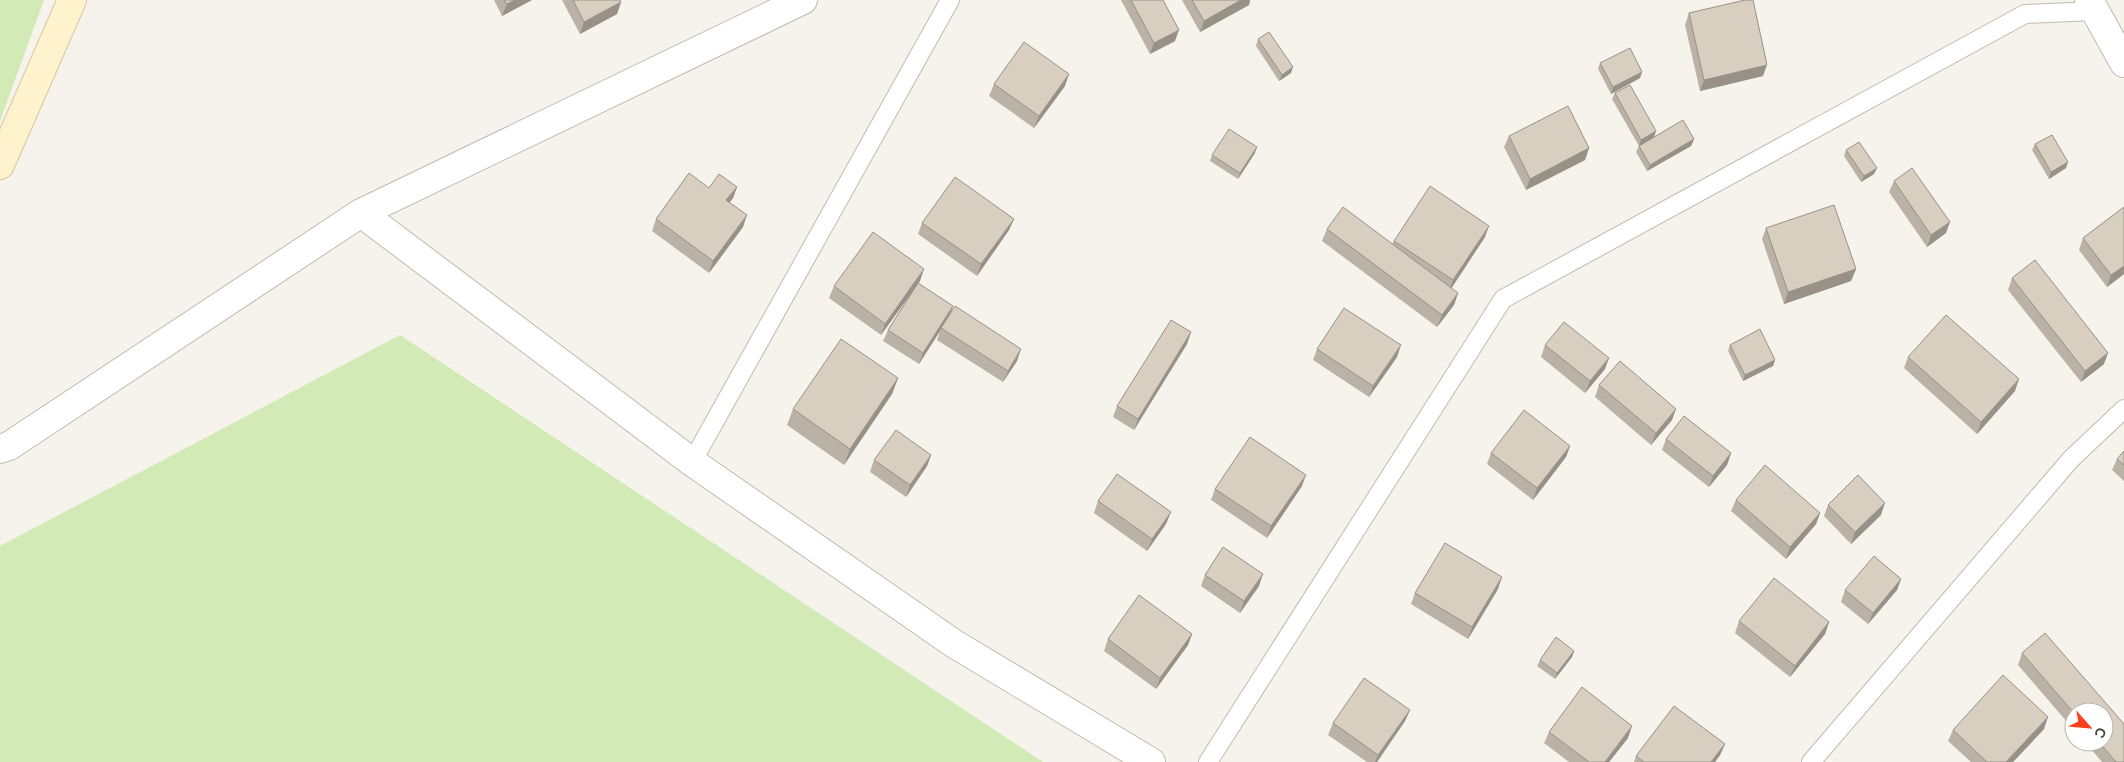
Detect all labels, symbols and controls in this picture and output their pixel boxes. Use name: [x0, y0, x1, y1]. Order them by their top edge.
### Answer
north arrow: [2064, 702, 2114, 752]
text: С: [2091, 725, 2110, 741]

